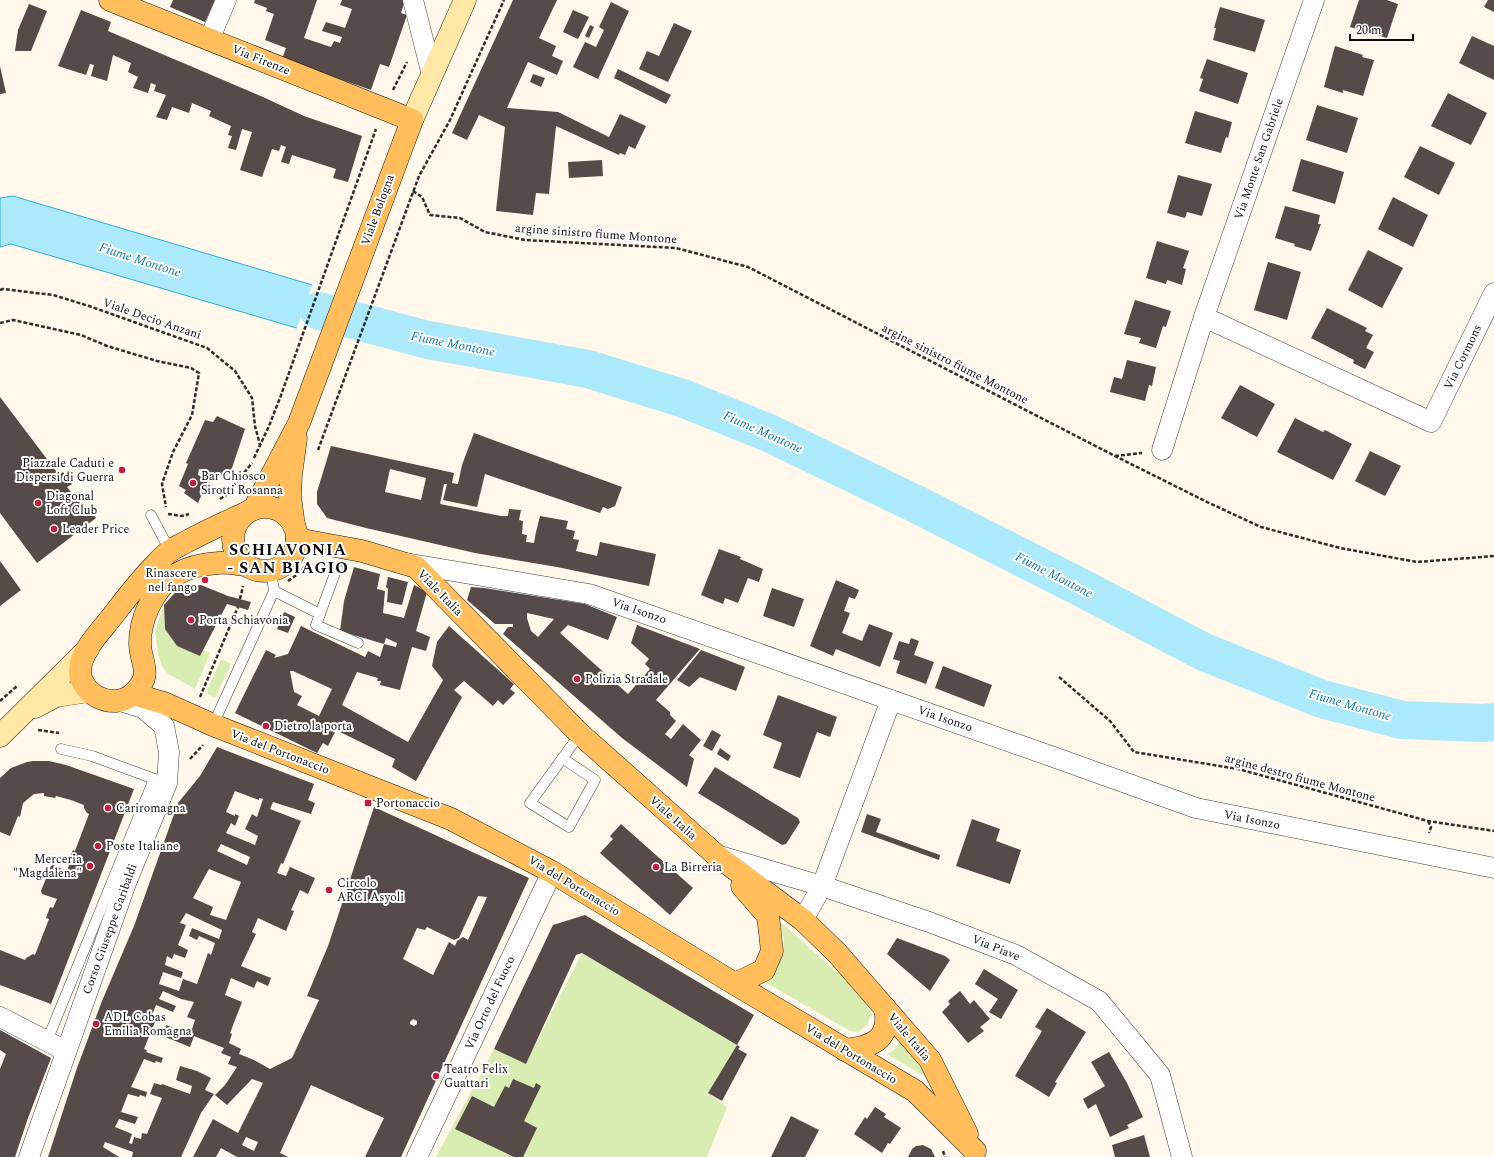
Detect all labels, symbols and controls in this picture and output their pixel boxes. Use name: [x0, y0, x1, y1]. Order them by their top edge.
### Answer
scale bar: [1350, 16, 1413, 42]
text: 20 m: [1356, 21, 1381, 40]
street label: Via Firenze: [229, 40, 293, 80]
street label: Via Monte San Gabriele: [1229, 95, 1289, 222]
street label: Viale Bologna: [356, 172, 400, 248]
street label: argine sinistro fiume Montone: [514, 219, 678, 249]
water label: Fiume Montone: [96, 237, 184, 283]
street label: Viale Decio Anzani: [100, 293, 204, 345]
street label: argine sinistro fiume Montone: [878, 319, 1032, 409]
street label: Via Cormons: [1439, 321, 1487, 393]
water label: Fiume Montone: [409, 326, 497, 362]
water label: Fiume Montone: [720, 406, 806, 459]
place label: Piazzale Caduti e Dispersi di Guerra: [16, 454, 114, 487]
marker: Piazzale Caduti e Dispersi di Guerra: [117, 465, 127, 475]
place label: Bar Chiosco Sirotti Rosanna: [201, 467, 283, 500]
marker: Bar Chiosco Sirotti Rosanna: [188, 478, 198, 488]
place label: Diagonal Loft Club: [46, 487, 97, 520]
marker: Diagonal Loft Club: [33, 498, 43, 508]
place label: Leader Price: [62, 520, 129, 539]
marker: Leader Price: [49, 524, 59, 534]
district label: SCHIAVONIA - SAN BIAGIO: [227, 538, 349, 580]
water label: Fiume Montone: [1011, 547, 1097, 603]
place label: Rinascere nel fango: [145, 564, 197, 597]
street label: Viale Italia: [413, 565, 467, 621]
marker: Rinascere nel fango: [200, 575, 210, 585]
street label: Via Isonzo: [609, 593, 669, 629]
place label: Porta Schiavonia: [199, 611, 289, 630]
marker: Porta Schiavonia: [186, 615, 196, 625]
place label: Polizia Stradale: [585, 670, 668, 689]
marker: Polizia Stradale: [572, 674, 582, 684]
water label: Fiume Montone: [1306, 684, 1394, 726]
street label: Via Isonzo: [915, 701, 975, 737]
place label: Dietro la porta: [274, 717, 352, 736]
marker: Dietro la porta: [261, 721, 271, 731]
street label: Via del Portonaccio: [228, 724, 332, 780]
street label: argine destro fiume Montone: [1223, 749, 1378, 807]
street label: Viale Italia: [645, 791, 701, 845]
place label: Portonaccio: [376, 794, 440, 813]
marker: Portonaccio: [363, 798, 373, 808]
place label: Cariromagna: [116, 799, 186, 818]
marker: Cariromagna: [103, 803, 113, 813]
street label: Via Isonzo: [1222, 805, 1282, 835]
place label: Poste Italiane: [106, 837, 179, 856]
marker: Poste Italiane: [93, 841, 103, 851]
place label: Merceria "Magdalena": [13, 850, 82, 883]
street label: Via del Portonaccio: [524, 851, 624, 921]
place label: La Birreria: [664, 858, 722, 877]
street label: Corso Giuseppe Garibaldi: [77, 861, 143, 997]
marker: Merceria "Magdalena": [85, 861, 95, 871]
marker: La Birreria: [651, 862, 661, 872]
place label: Circolo ARCI Asyoli: [337, 874, 404, 907]
marker: Circolo ARCI Asyoli: [324, 885, 334, 895]
street label: Via Piave: [969, 930, 1023, 966]
street label: Via Orto del Fuoco: [460, 953, 520, 1053]
place label: ADL Cobas Emilia Romagna: [104, 1008, 192, 1041]
street label: Viale Italia: [883, 1008, 935, 1066]
marker: ADL Cobas Emilia Romagna: [91, 1019, 101, 1029]
street label: Via del Portonaccio: [801, 1019, 901, 1089]
place label: Teatro Felix Guattari: [444, 1060, 508, 1093]
marker: Teatro Felix Guattari: [431, 1071, 441, 1081]

